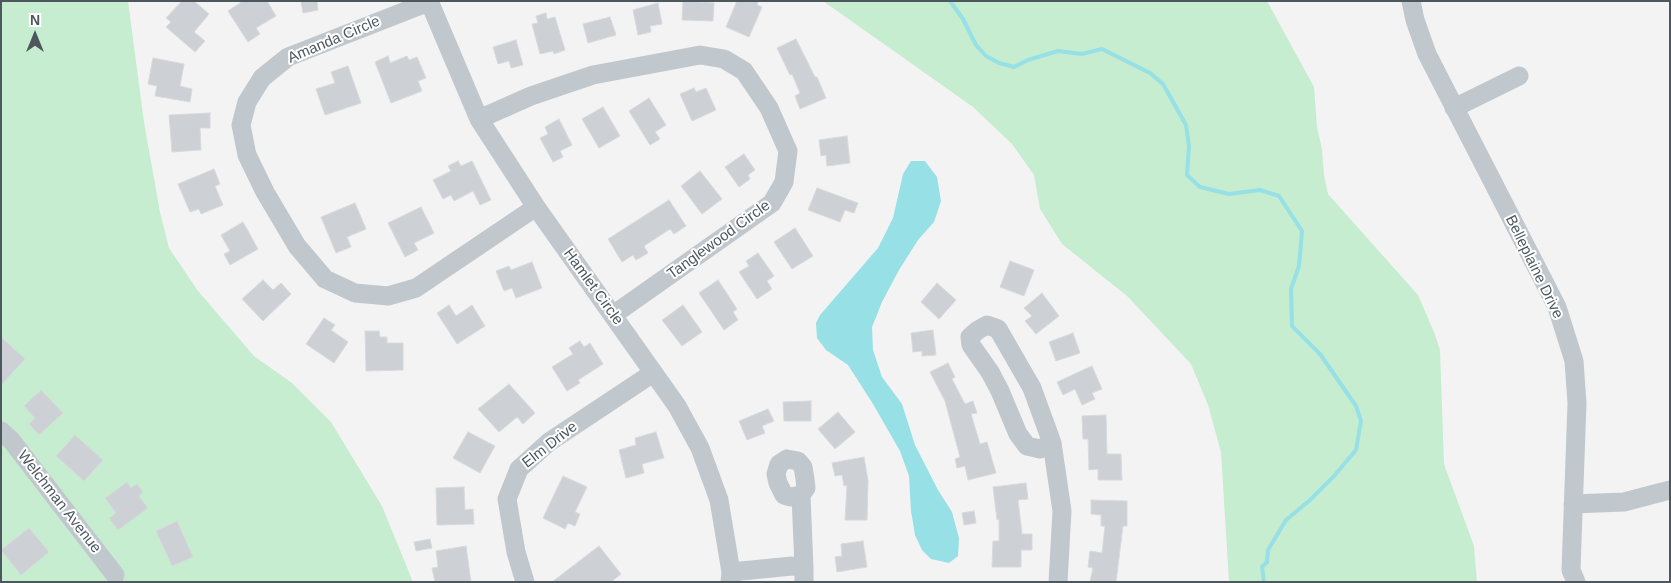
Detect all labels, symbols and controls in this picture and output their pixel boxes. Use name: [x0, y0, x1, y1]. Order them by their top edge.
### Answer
north arrow: [10, 10, 60, 60]
text: N: [30, 12, 40, 28]
street label: Amanda Circle: [285, 12, 383, 68]
street label: Tanglewood Circle: [664, 197, 774, 283]
street label: Belleplaine Drive: [1501, 212, 1567, 322]
street label: Hamlet Circle: [559, 245, 627, 329]
street label: Elm Drive: [519, 418, 581, 472]
street label: Welchman Avenue: [13, 447, 105, 557]

